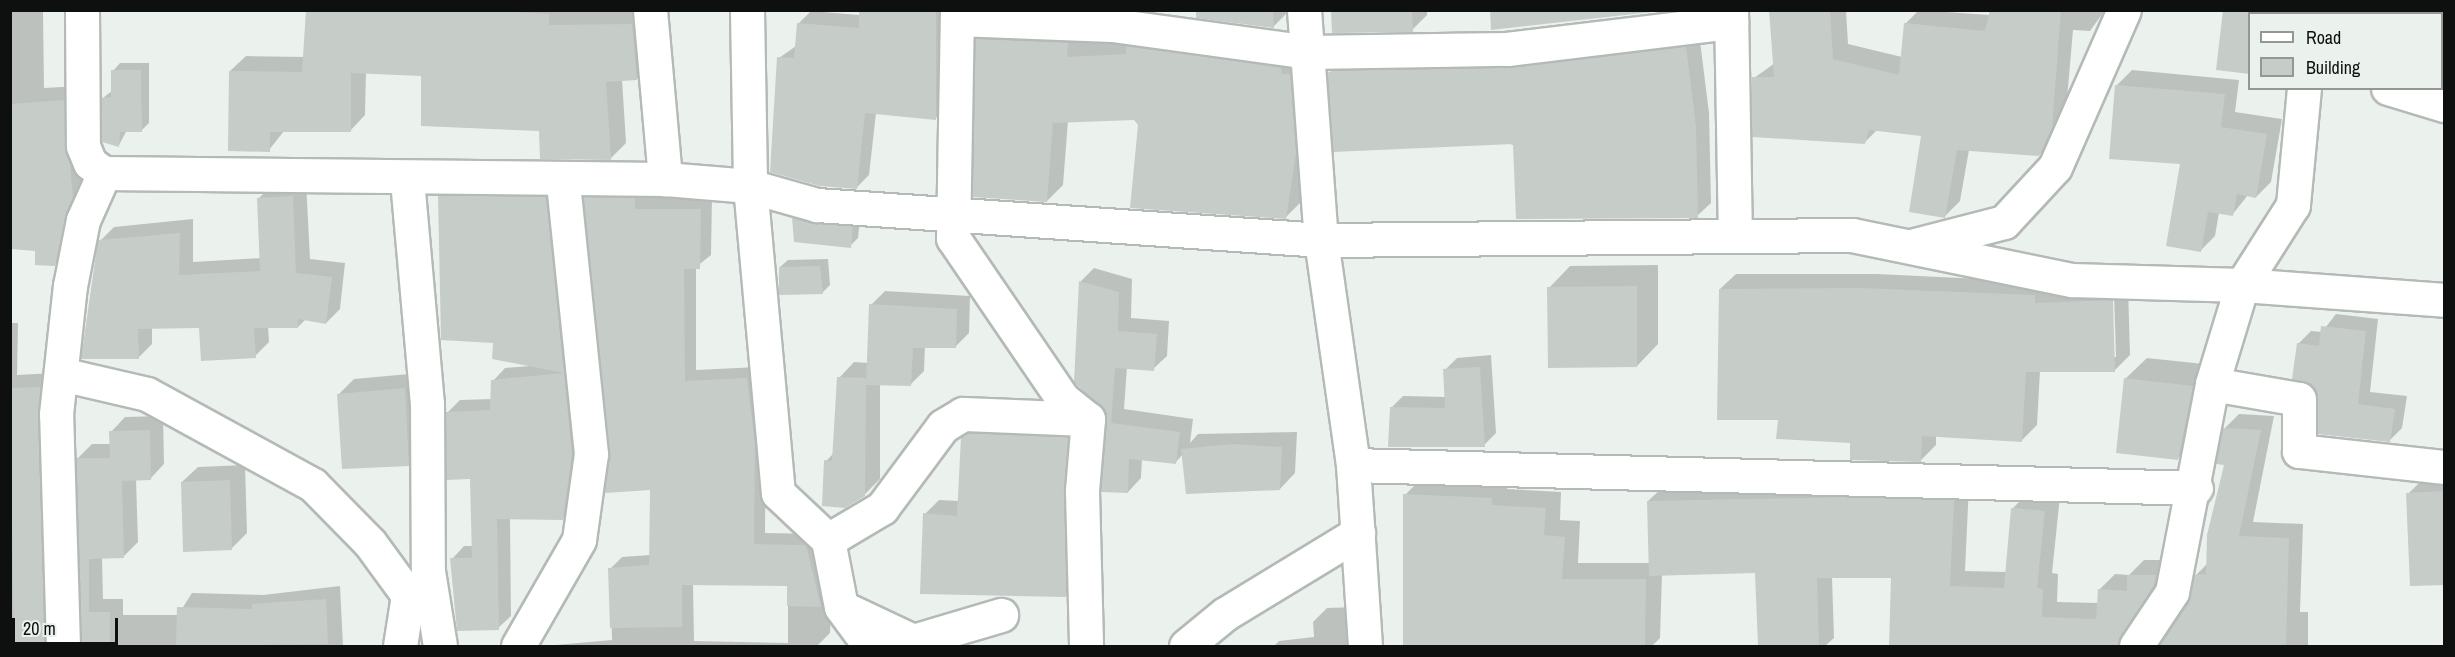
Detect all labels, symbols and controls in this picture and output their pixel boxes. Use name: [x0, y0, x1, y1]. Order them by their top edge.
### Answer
legend: [2248, 12, 2443, 90]
text: Road: [2306, 25, 2341, 50]
text: Building: [2306, 55, 2360, 80]
scale bar: [15, 606, 122, 644]
text: 20 m: [23, 616, 56, 641]

